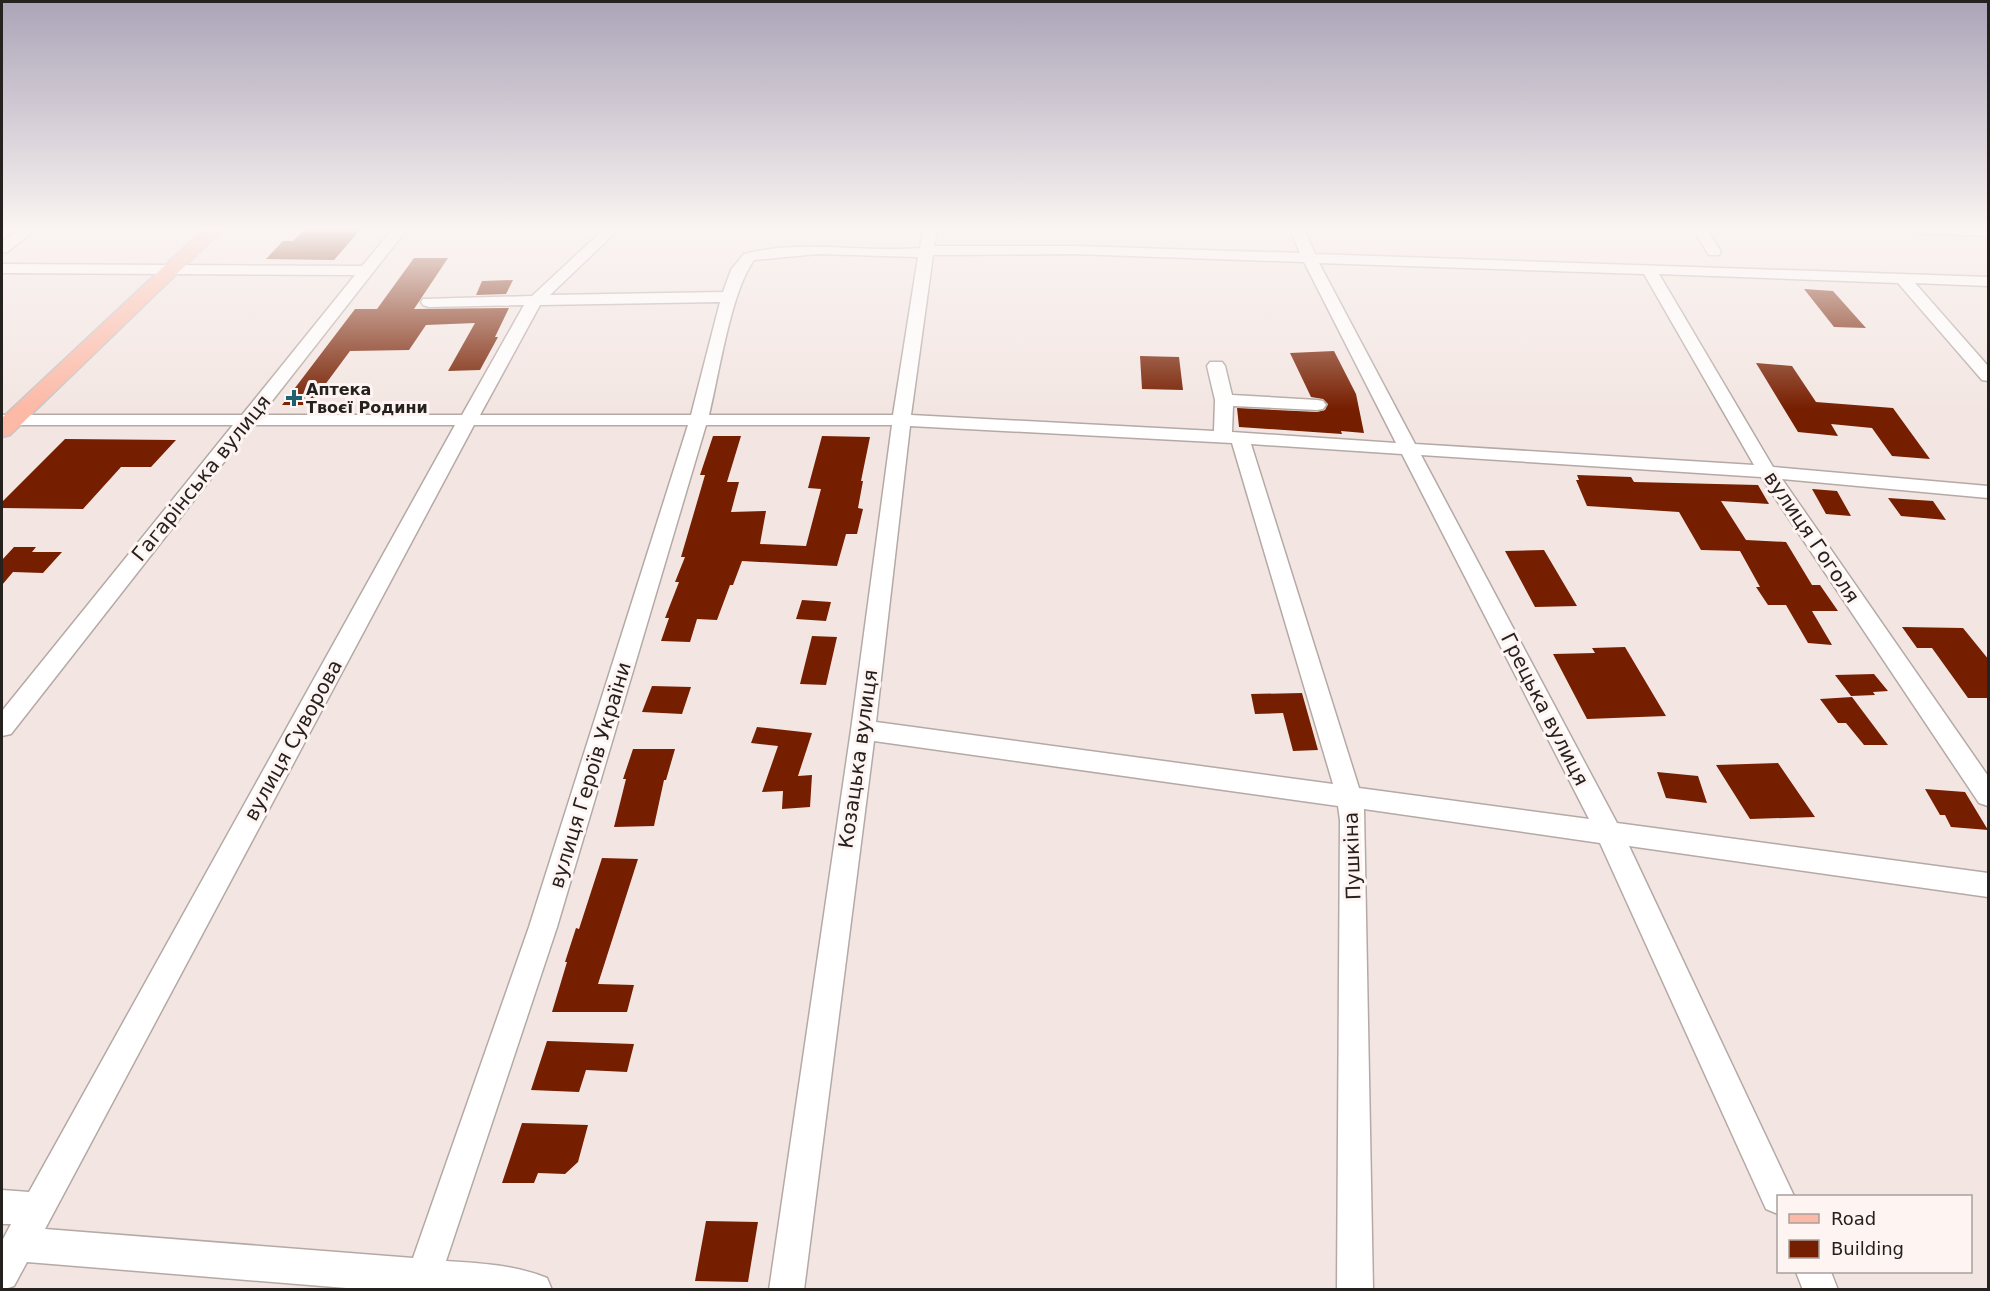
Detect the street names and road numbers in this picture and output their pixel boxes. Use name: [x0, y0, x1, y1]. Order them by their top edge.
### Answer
street label: Гагарінська вулиця: [127, 390, 275, 566]
street label: вулиця Гоголя: [1759, 467, 1865, 607]
street label: Грецька вулиця: [1496, 629, 1594, 789]
street label: вулиця Суворова: [239, 655, 347, 825]
street label: вулиця Героїв України: [544, 659, 636, 891]
street label: Козацька вулиця: [834, 668, 882, 850]
street label: Пушкіна: [1338, 812, 1366, 900]

